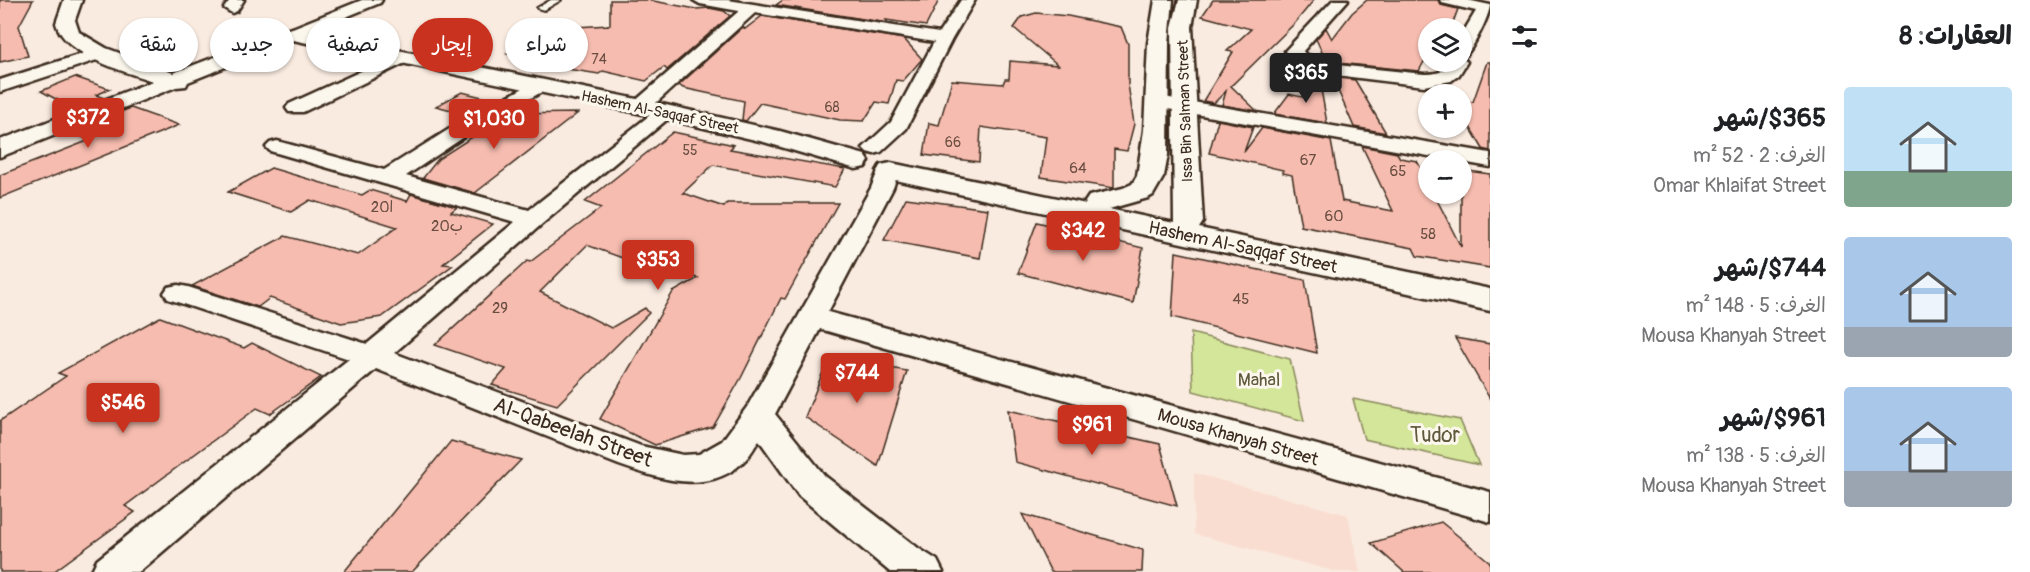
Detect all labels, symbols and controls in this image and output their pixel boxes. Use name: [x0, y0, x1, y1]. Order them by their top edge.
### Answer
chip: شقة: [119, 18, 198, 72]
chip: جديد: [210, 18, 294, 72]
chip: تصفية: [306, 18, 400, 72]
chip: إيجار: [412, 18, 493, 72]
chip: شراء: [505, 18, 588, 72]
map controls: [1418, 18, 1472, 204]
button: layers: [1418, 18, 1472, 72]
icon: filters: [1508, 20, 1541, 53]
text: العقارات: 8: [1899, 20, 2012, 52]
street label: Issa Bin Salman Street: [1173, 39, 1197, 182]
house number: 74: [591, 51, 607, 68]
pin: $365: [1270, 53, 1342, 104]
text: $365: [1284, 60, 1328, 85]
button: +: [1418, 84, 1472, 138]
street label: Hashem Al-Saqqaf Street: [579, 87, 741, 139]
pin: $372: [52, 98, 124, 149]
pin: $1,030: [445, 99, 543, 150]
house number: 68: [824, 99, 840, 116]
text: $365/شهر: [1716, 102, 1826, 134]
text: $372: [66, 105, 110, 130]
text: $1,030: [463, 106, 525, 131]
icon: home: [1892, 111, 1964, 183]
house number: 66: [945, 134, 961, 151]
house number: 55: [682, 142, 698, 159]
text: الغرف: 2 · 52 m²: [1693, 143, 1826, 168]
button: −: [1418, 150, 1472, 204]
house number: 67: [1300, 151, 1316, 170]
house number: 64: [1069, 159, 1087, 178]
house number: 65: [1390, 162, 1406, 181]
text: Omar Khlaifat Street: [1653, 173, 1826, 198]
house number: ا20: [371, 198, 393, 217]
house number: 60: [1325, 207, 1343, 226]
pin: $342: [1047, 211, 1119, 262]
street label: Hashem Al-Saqqaf Street: [1146, 216, 1340, 279]
house number: ب20: [431, 217, 463, 236]
text: $342: [1061, 218, 1105, 243]
house number: 58: [1420, 225, 1436, 244]
pin: $353: [622, 240, 694, 291]
text: $353: [636, 247, 680, 272]
text: $744/شهر: [1715, 252, 1826, 284]
icon: home: [1892, 261, 1964, 333]
house number: 45: [1233, 290, 1249, 309]
text: الغرف: 5 · 148 m²: [1686, 293, 1826, 318]
house number: 29: [492, 299, 508, 318]
text: Mousa Khanyah Street: [1641, 323, 1826, 348]
pin: $744: [821, 353, 893, 404]
text: $744: [835, 360, 879, 385]
park label: Mahal: [1238, 369, 1280, 392]
pin: $546: [87, 383, 159, 434]
text: $546: [101, 390, 145, 415]
street label: Al-Qabeelah Street: [490, 391, 657, 474]
text: $961/شهر: [1721, 402, 1826, 434]
street label: Mousa Khanyah Street: [1155, 404, 1322, 472]
pin: $961: [1056, 405, 1128, 456]
icon: home: [1892, 411, 1964, 483]
text: $961: [1072, 412, 1112, 437]
park label: Tudor: [1410, 422, 1461, 449]
text: الغرف: 5 · 138 m²: [1686, 443, 1826, 468]
text: Mousa Khanyah Street: [1641, 473, 1826, 498]

